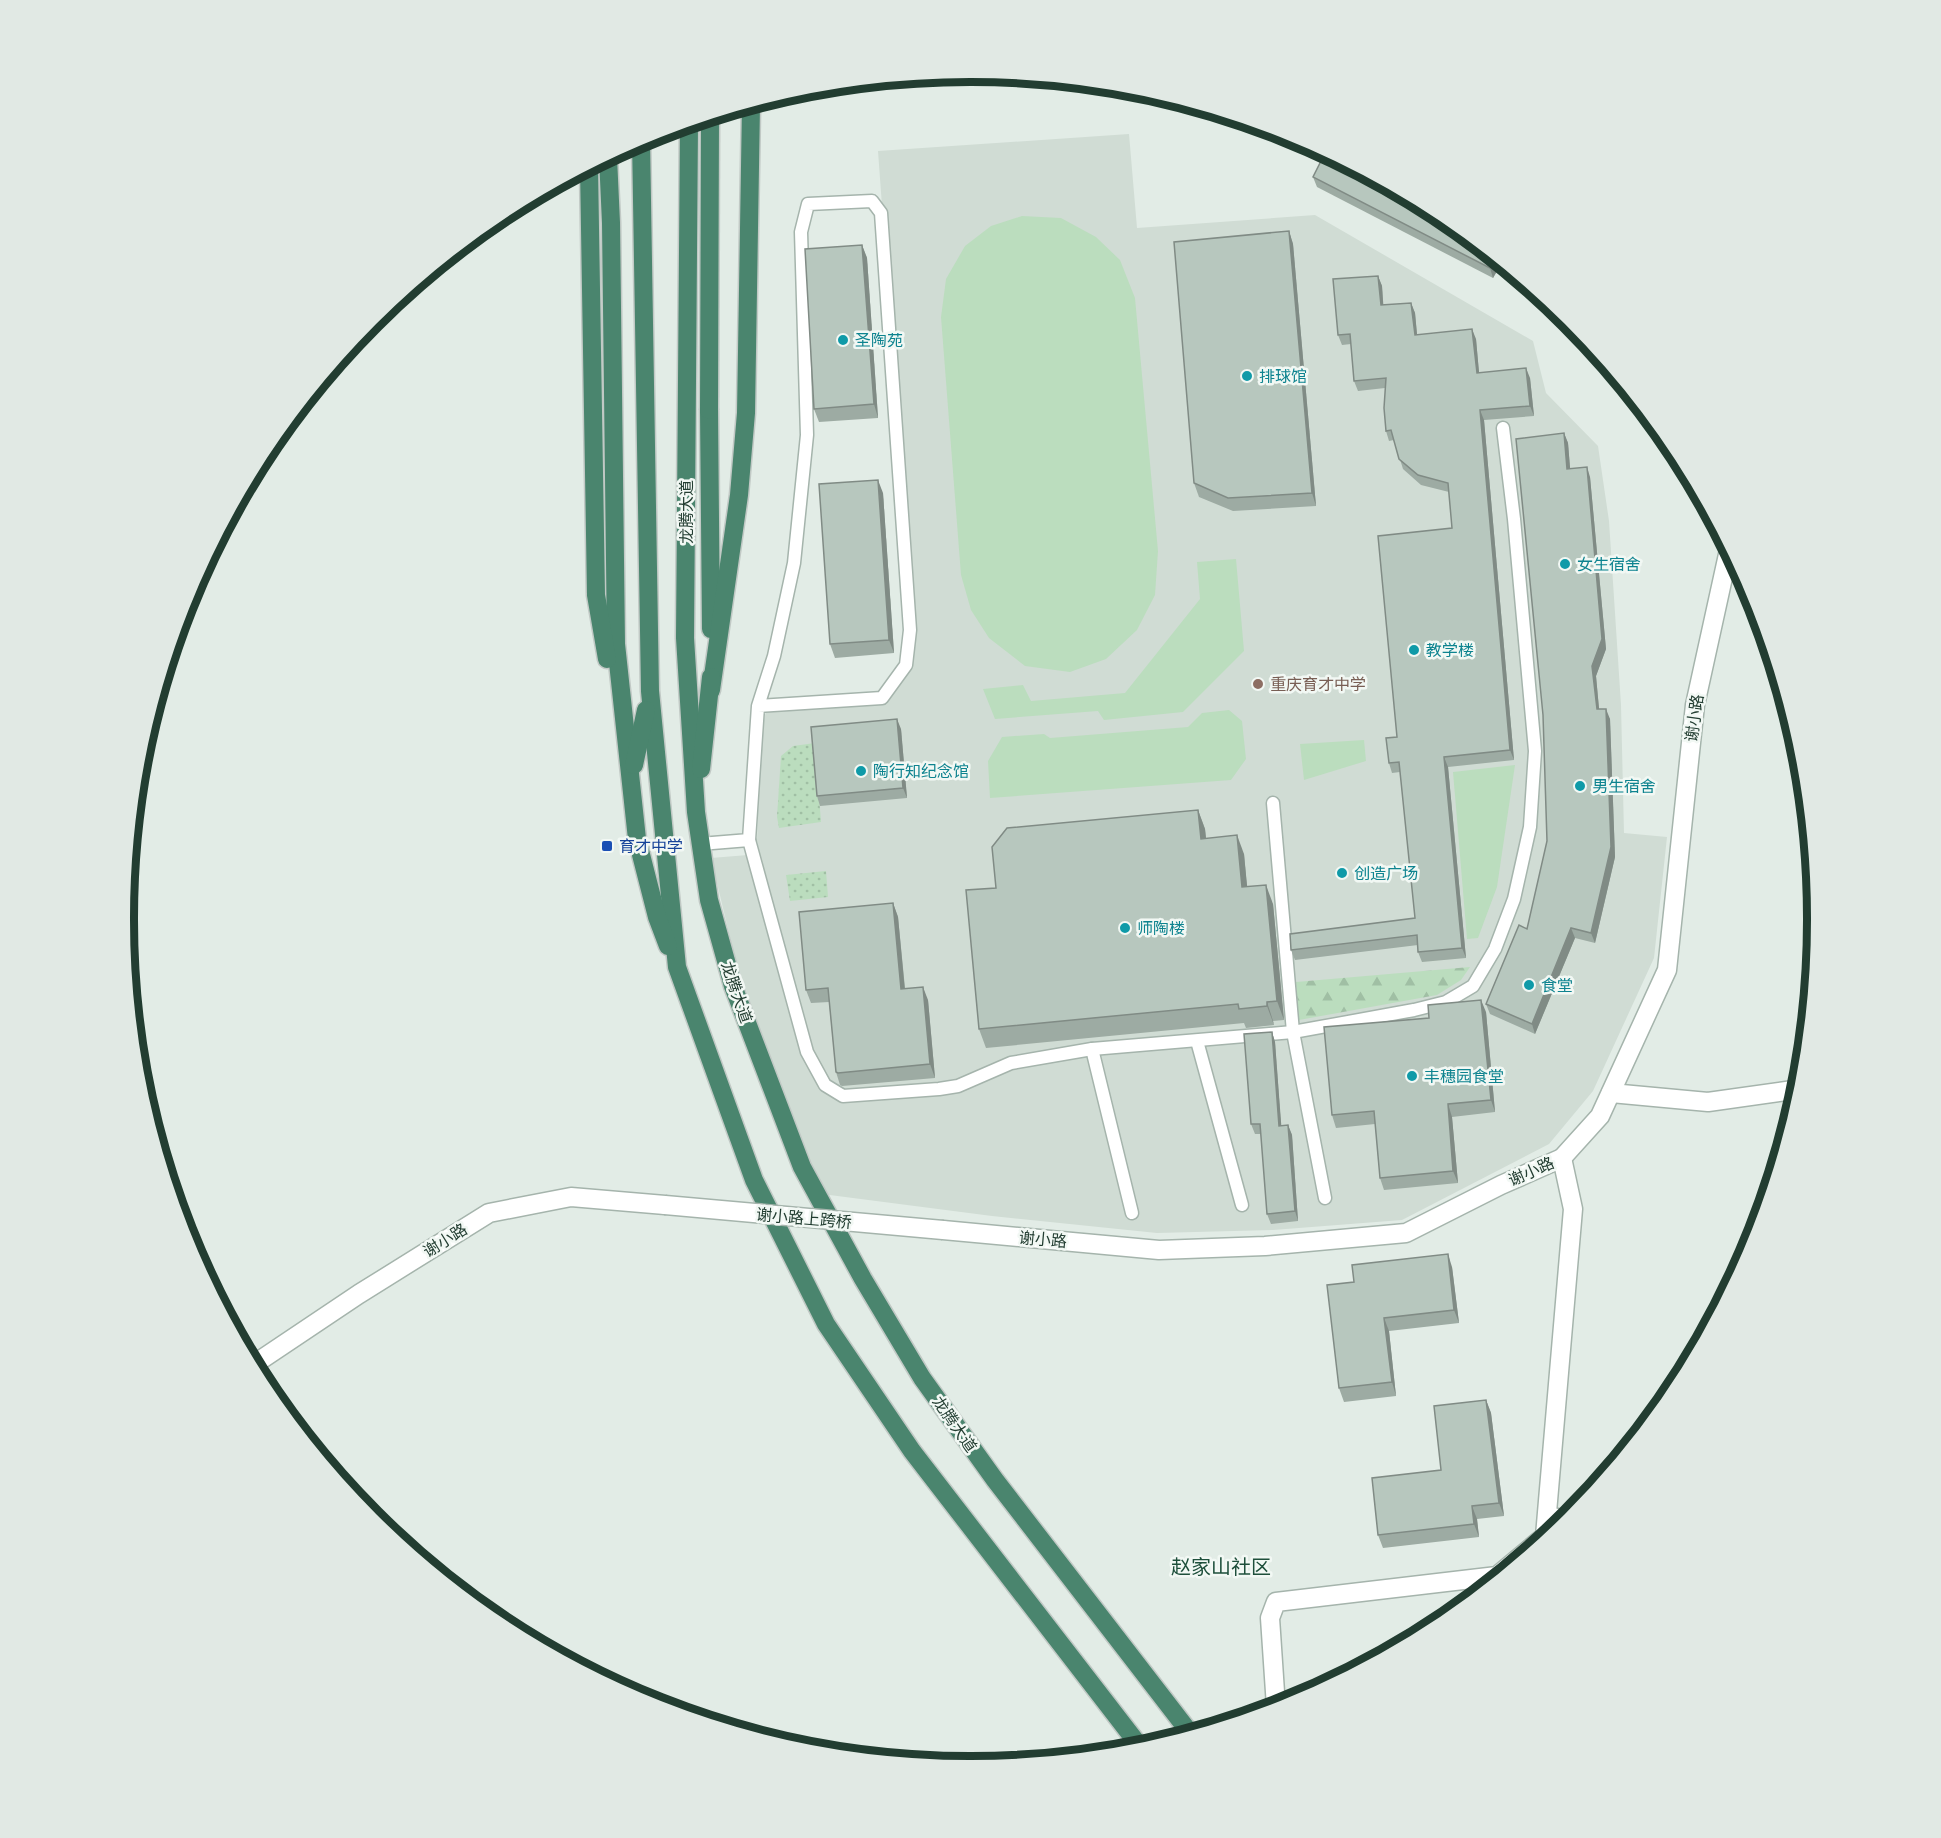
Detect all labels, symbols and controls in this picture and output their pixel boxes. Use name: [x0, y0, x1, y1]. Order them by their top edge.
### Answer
place label: 圣陶苑: [855, 331, 903, 350]
marker: 圣陶苑: [836, 333, 850, 347]
place label: 排球馆: [1259, 367, 1307, 386]
marker: 排球馆: [1240, 369, 1254, 383]
street label: 龙腾大道: [677, 480, 696, 544]
place label: 女生宿舍: [1577, 555, 1641, 574]
marker: 女生宿舍: [1558, 557, 1572, 571]
place label: 教学楼: [1426, 641, 1474, 660]
marker: 教学楼: [1407, 643, 1421, 657]
place label: 重庆育才中学: [1270, 675, 1366, 694]
marker: 重庆育才中学: [1251, 677, 1265, 691]
street label: 谢小路: [1682, 693, 1707, 743]
place label: 陶行知纪念馆: [873, 762, 969, 781]
marker: 陶行知纪念馆: [854, 764, 868, 778]
place label: 男生宿舍: [1592, 777, 1656, 796]
marker: 男生宿舍: [1573, 779, 1587, 793]
place label: 育才中学: [619, 837, 683, 856]
marker: 育才中学: [600, 839, 614, 853]
place label: 创造广场: [1354, 864, 1418, 883]
marker: 创造广场: [1335, 866, 1349, 880]
place label: 师陶楼: [1137, 919, 1185, 938]
marker: 师陶楼: [1118, 921, 1132, 935]
street label: 龙腾大道: [717, 959, 756, 1026]
place label: 食堂: [1541, 976, 1573, 995]
marker: 食堂: [1522, 978, 1536, 992]
place label: 丰穗园食堂: [1424, 1067, 1504, 1086]
marker: 丰穗园食堂: [1405, 1069, 1419, 1083]
street label: 谢小路: [1505, 1153, 1557, 1190]
street label: 谢小路上跨桥: [755, 1205, 853, 1232]
street label: 谢小路: [420, 1220, 471, 1261]
street label: 谢小路: [1018, 1228, 1068, 1251]
street label: 龙腾大道: [928, 1393, 981, 1456]
district label: 赵家山社区: [1171, 1555, 1271, 1579]

